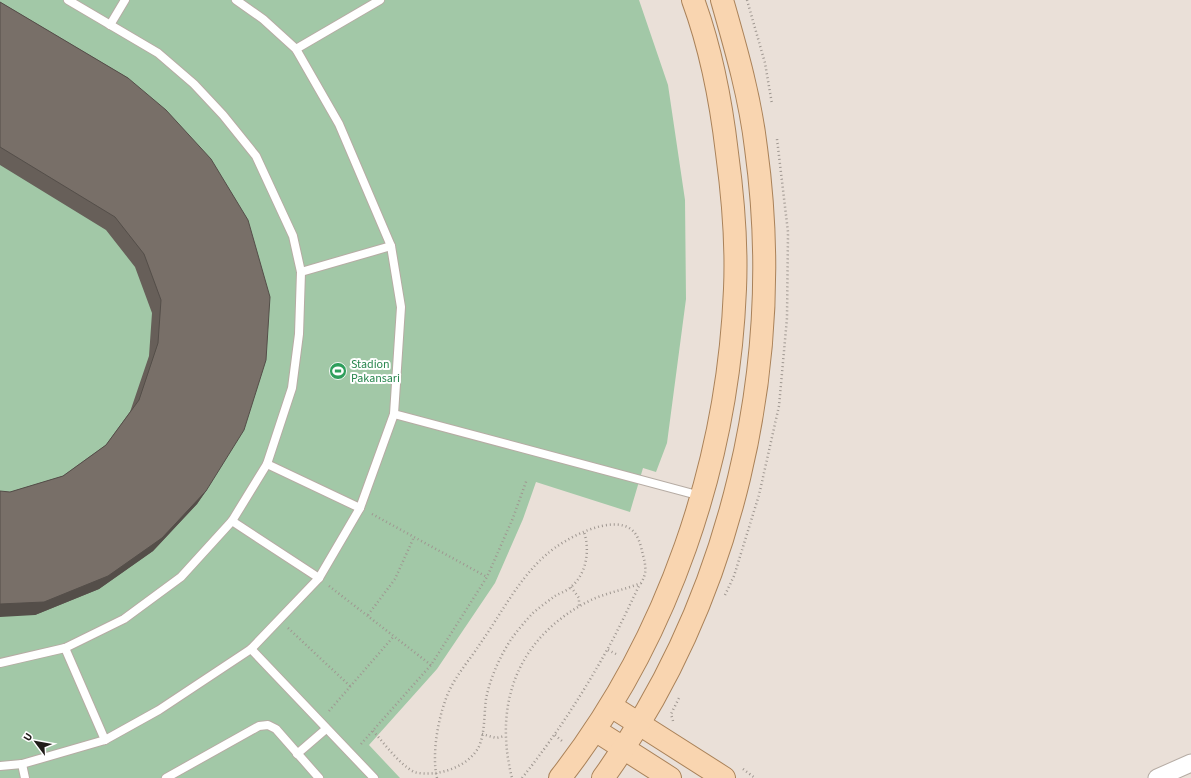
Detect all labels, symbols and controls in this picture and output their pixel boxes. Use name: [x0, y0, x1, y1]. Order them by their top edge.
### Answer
place label: Stadion Pakansari: [351, 356, 400, 387]
sports icon: Stadion Pakansari: [328, 361, 348, 381]
north arrow: [16, 722, 56, 762]
text: U: [20, 730, 36, 744]

